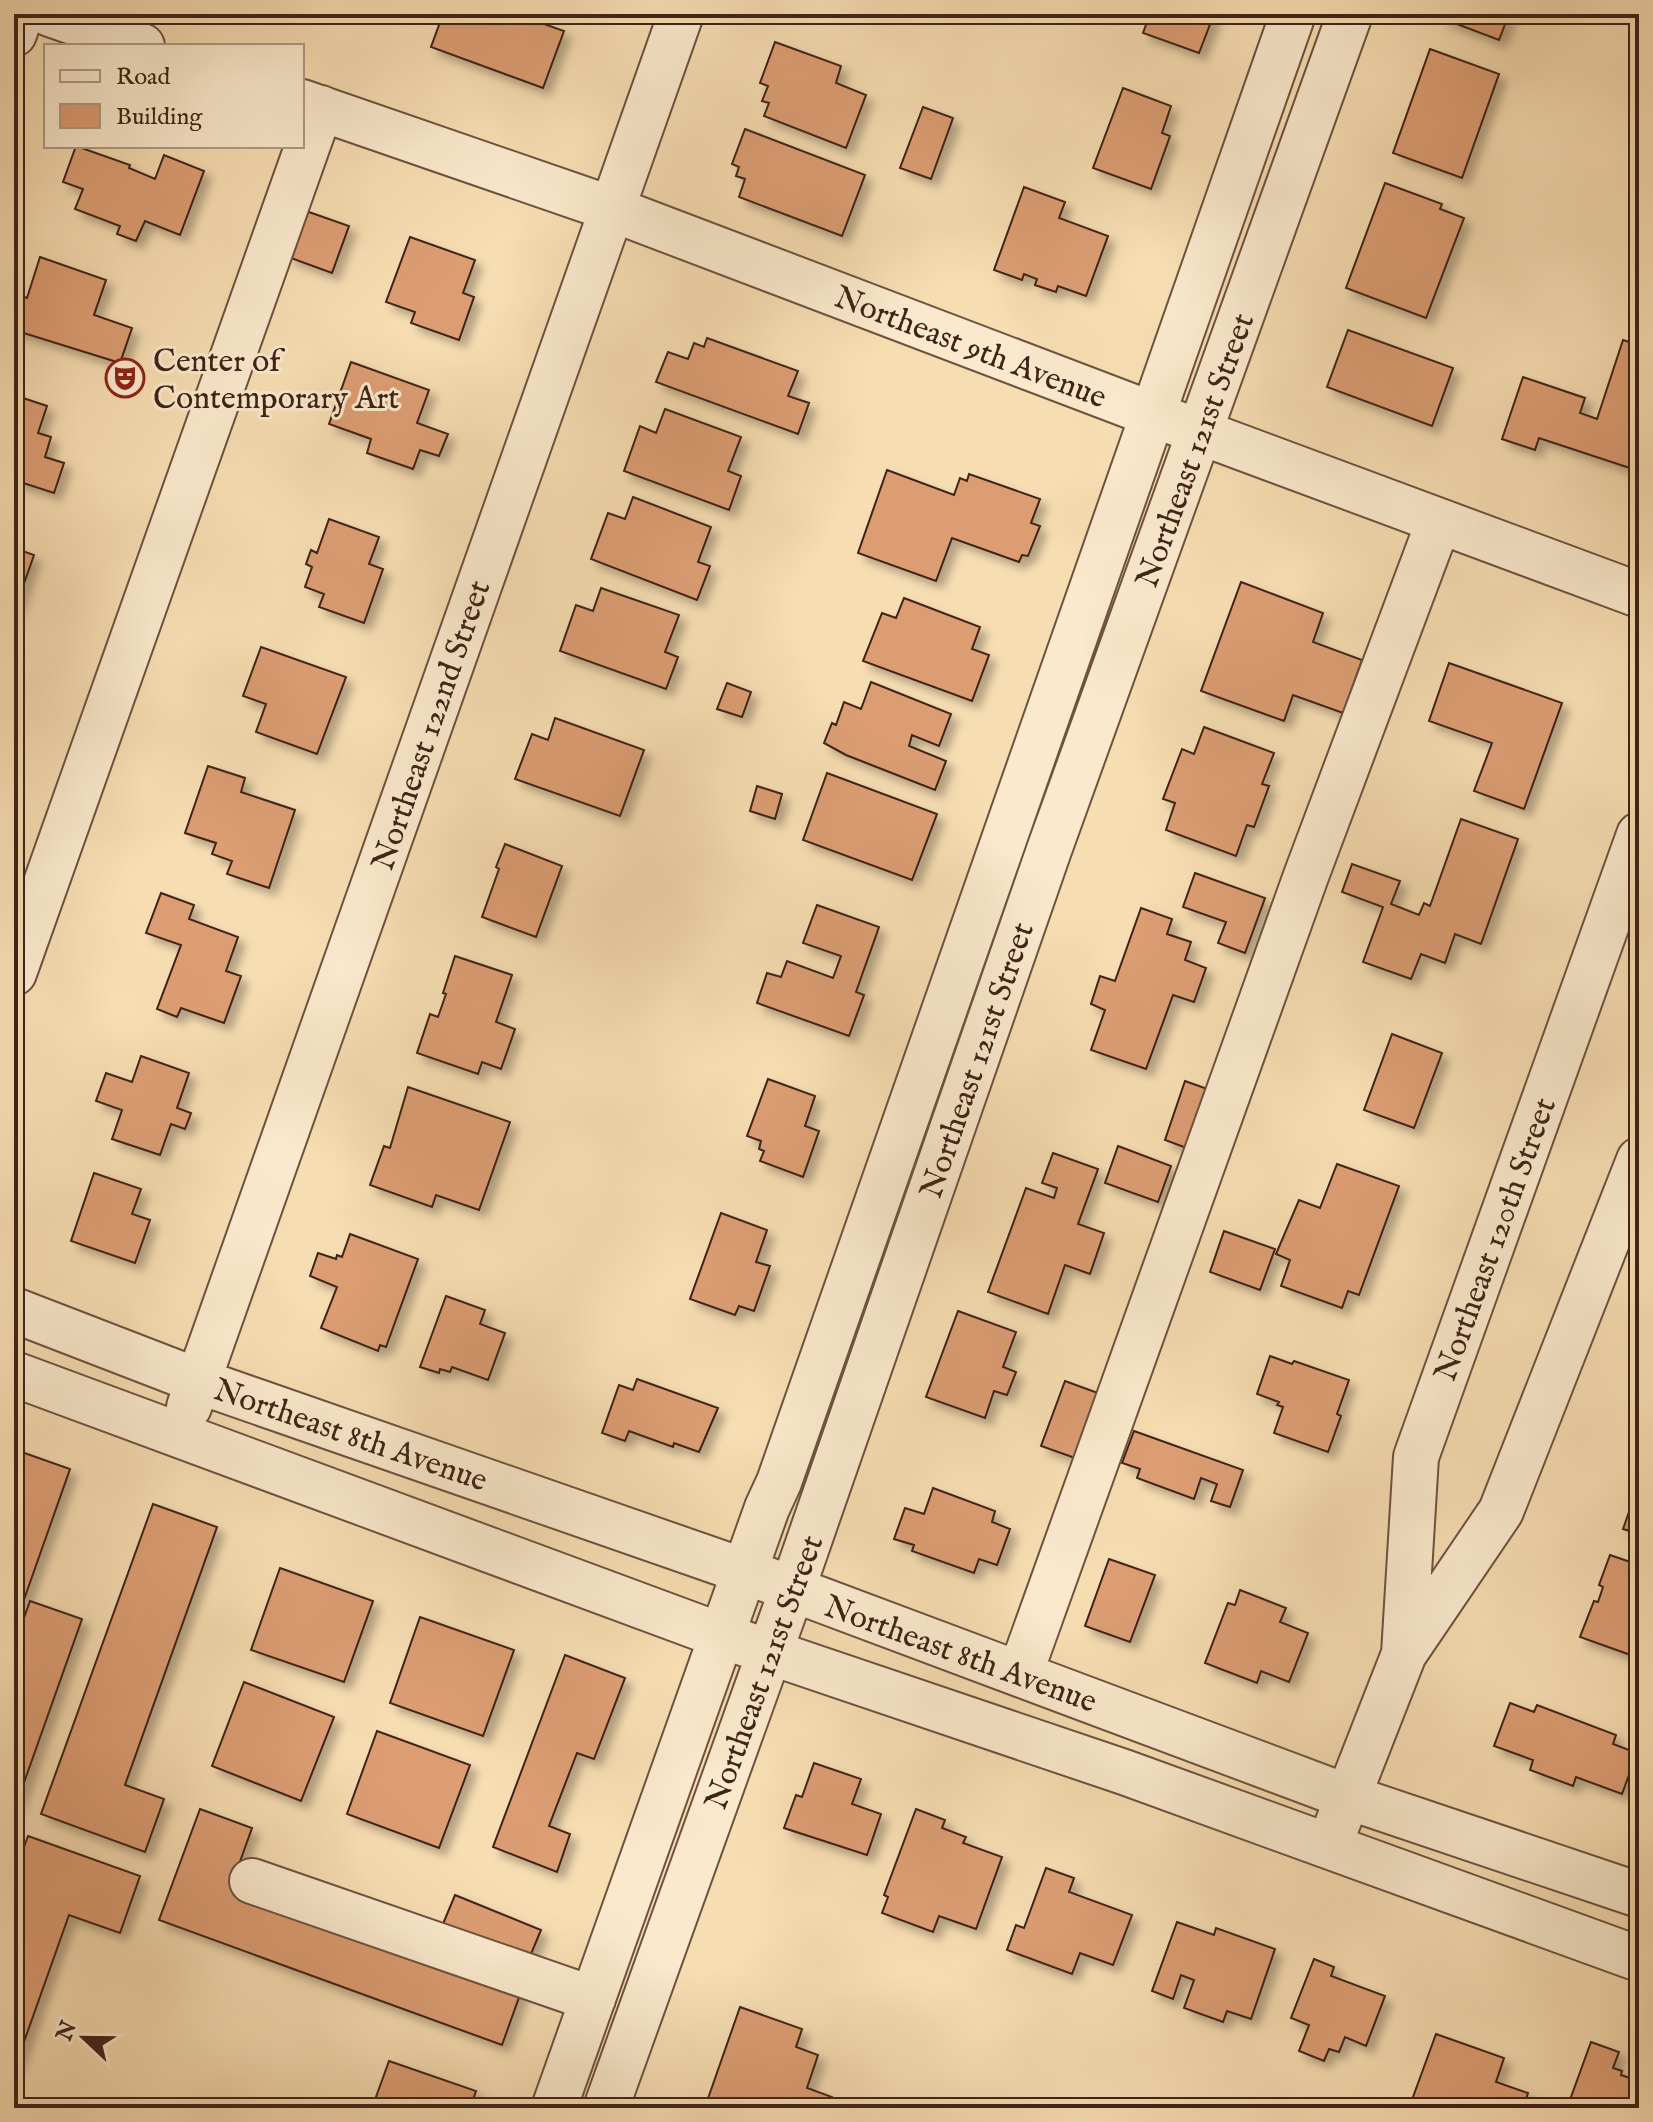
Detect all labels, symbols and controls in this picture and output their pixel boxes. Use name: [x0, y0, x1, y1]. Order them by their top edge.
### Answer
legend: [44, 44, 304, 148]
text: Road: [116, 62, 170, 93]
text: Building: [116, 102, 203, 133]
street label: Northeast 9th Avenue: [828, 278, 1112, 419]
street label: Northeast 121st Street: [1128, 308, 1265, 594]
place label: Center of Contemporary Art: [153, 342, 399, 420]
theatre icon: Center of Contemporary Art: [104, 357, 146, 399]
street label: Northeast 122nd Street: [364, 575, 501, 876]
street label: Northeast 121st Street: [912, 918, 1045, 1204]
street label: Northeast 120th Street: [1426, 1093, 1567, 1387]
street label: Northeast 8th Avenue: [208, 1370, 492, 1502]
street label: Northeast 121st Street: [697, 1530, 834, 1816]
street label: Northeast 8th Avenue: [818, 1587, 1102, 1724]
north arrow: [44, 1998, 124, 2078]
text: N: [50, 2017, 84, 2046]

